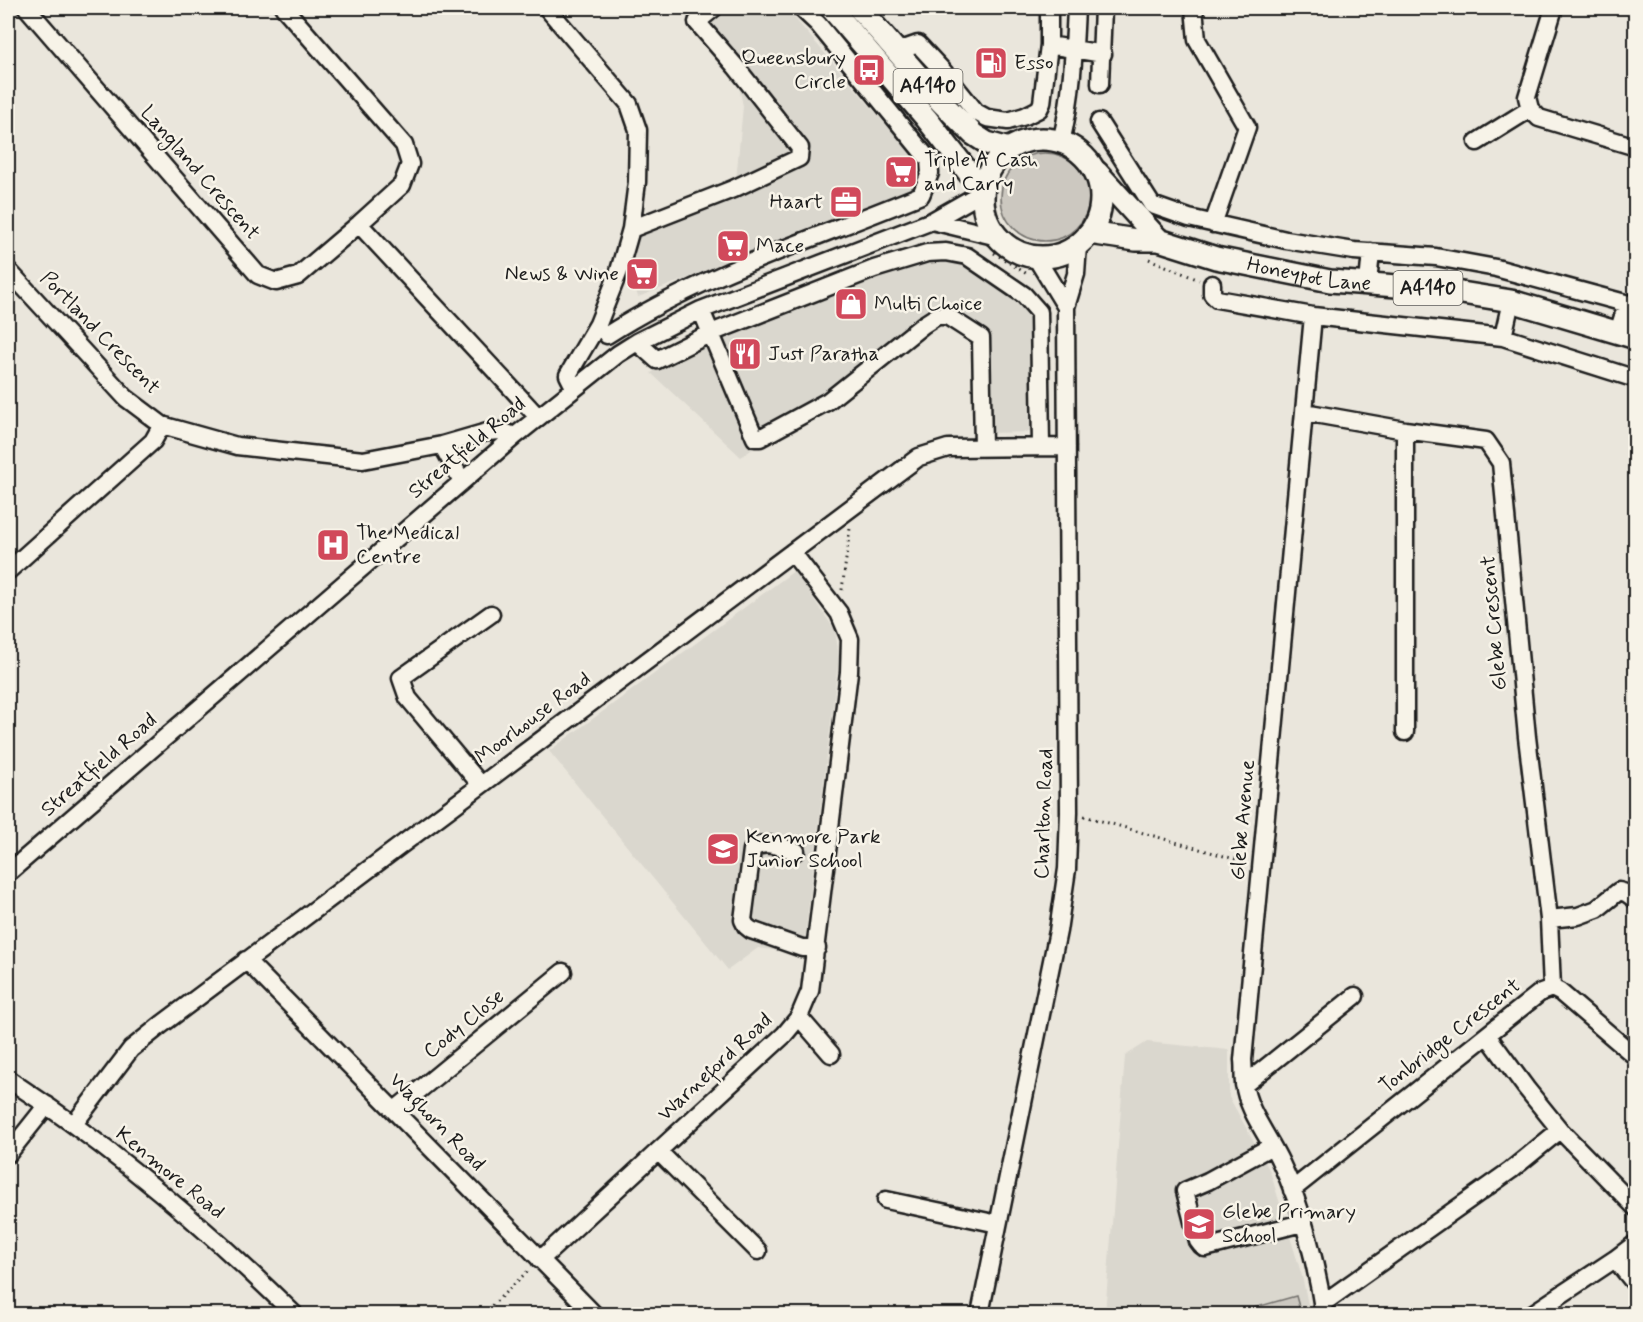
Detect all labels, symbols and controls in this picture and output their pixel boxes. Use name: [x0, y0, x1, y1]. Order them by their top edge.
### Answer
place label: Queensbury Circle: [741, 44, 846, 96]
fuel station icon: Esso: [973, 45, 1009, 81]
place label: Esso: [1014, 49, 1053, 77]
bus stop icon: Queensbury Circle: [851, 52, 887, 88]
road number: A4140: [894, 69, 962, 103]
street label: Langland Crescent: [133, 100, 266, 247]
place label: Triple A Cash and Carry: [924, 146, 1038, 198]
supermarket icon: Triple A Cash and Carry: [883, 154, 919, 190]
office icon: Haart: [828, 184, 864, 220]
place label: Haart: [770, 188, 823, 216]
supermarket icon: Mace: [715, 228, 751, 264]
place label: Mace: [756, 232, 804, 260]
street label: Honeypot Lane: [1244, 251, 1372, 298]
supermarket icon: News & Wine: [624, 256, 660, 292]
place label: News & Wine: [505, 260, 619, 288]
street label: Portland Crescent: [34, 265, 166, 401]
road number: A4140: [1394, 271, 1462, 305]
shop icon: Multi Choice: [833, 286, 869, 322]
place label: Multi Choice: [874, 290, 982, 318]
restaurant icon: Just Paratha: [727, 336, 763, 372]
place label: Just Paratha: [768, 340, 879, 368]
street label: Streatfield Road: [402, 391, 532, 505]
place label: The Medical Centre: [356, 519, 459, 571]
hospital icon: The Medical Centre: [315, 527, 351, 563]
street label: Glebe Crescent: [1474, 554, 1514, 692]
street label: Moorhouse Road: [469, 665, 597, 771]
street label: Streatfield Road: [35, 707, 163, 823]
street label: Charlton Road: [1028, 748, 1060, 880]
street label: Glebe Avenue: [1224, 758, 1262, 882]
place label: Kenmore Park Junior School: [746, 823, 881, 875]
school or university icon: Kenmore Park Junior School: [705, 831, 741, 867]
street label: Tonbridge Crescent: [1373, 972, 1527, 1101]
street label: Cody Close: [418, 983, 510, 1065]
street label: Warneford Road: [652, 1006, 780, 1129]
street label: Waghorn Road: [381, 1067, 491, 1179]
street label: Kenmore Road: [109, 1120, 231, 1226]
place label: Glebe Primary School: [1222, 1198, 1356, 1250]
school or university icon: Glebe Primary School: [1181, 1206, 1217, 1242]

